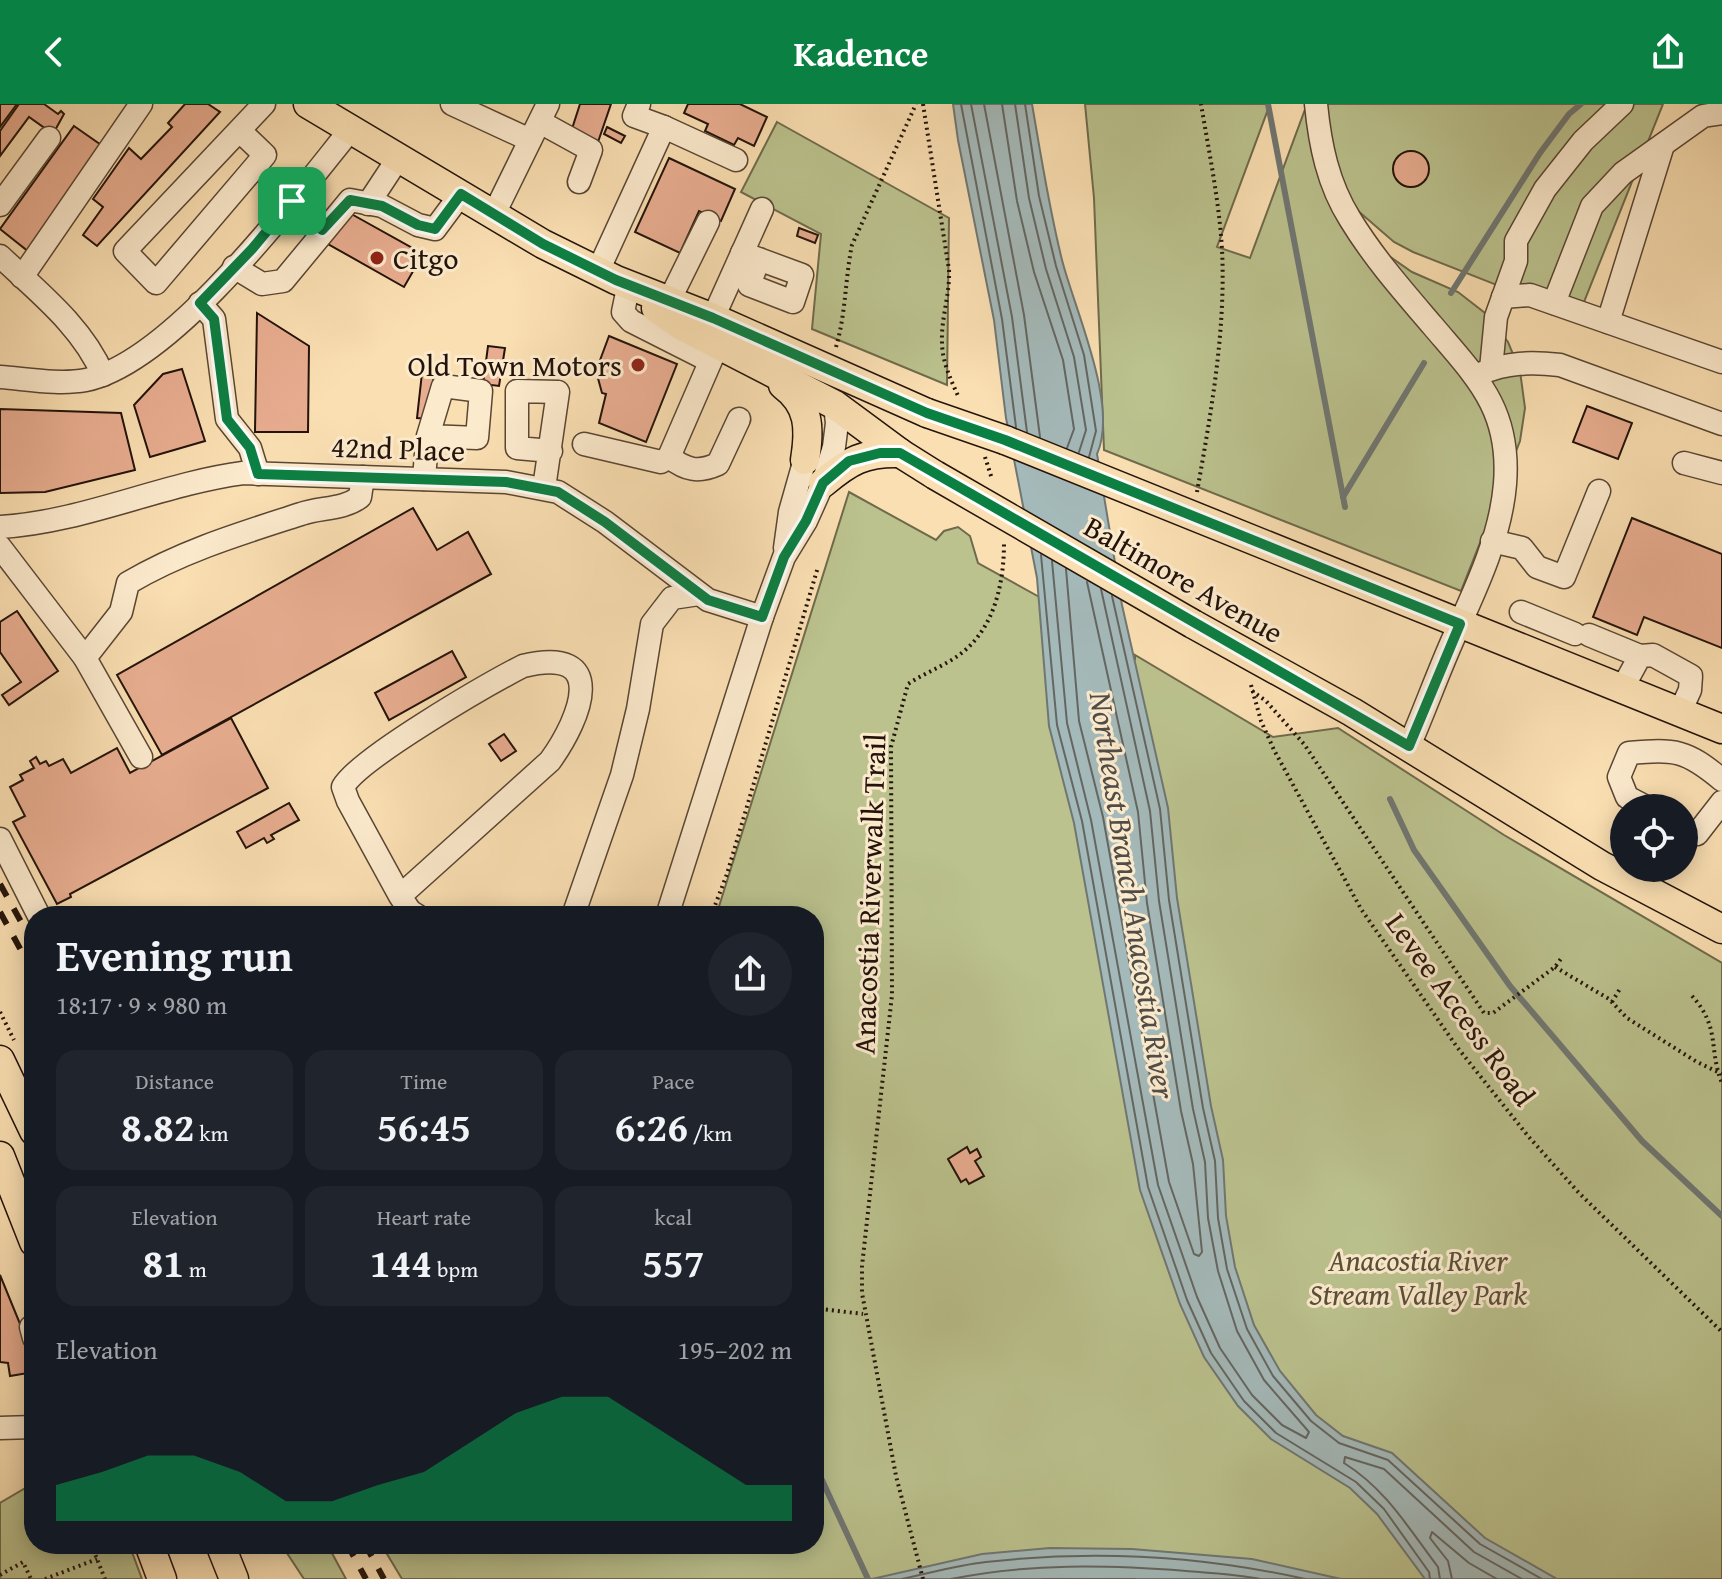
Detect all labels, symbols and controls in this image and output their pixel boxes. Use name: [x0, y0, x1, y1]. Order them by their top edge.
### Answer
text: Kadence: [793, 26, 929, 79]
icon: back: [32, 30, 76, 74]
icon: share: [1646, 30, 1690, 74]
pin: [258, 167, 326, 235]
icon: arrive: [270, 179, 314, 223]
place label: Citgo: [393, 236, 459, 280]
marker: Citgo: [368, 249, 386, 267]
place label: Old Town Motors: [407, 343, 622, 387]
marker: Old Town Motors: [629, 356, 647, 374]
street label: 42nd Place: [330, 424, 466, 472]
street label: Baltimore Avenue: [1076, 504, 1292, 654]
water label: Northeast Branch Anacostia River: [1077, 687, 1189, 1103]
street label: Anacostia Riverwalk Trail: [841, 733, 897, 1055]
map controls: [1610, 794, 1698, 882]
button: locate: [1610, 794, 1698, 882]
street label: Levee Access Road: [1376, 903, 1546, 1115]
text: Evening run: [56, 923, 293, 987]
button: share: [708, 932, 792, 1016]
text: 18:17 · 9 × 980 m: [56, 985, 227, 1024]
text: Distance: [135, 1065, 214, 1097]
text: Time: [401, 1065, 447, 1097]
text: Pace: [652, 1065, 694, 1097]
text: 8.82: [121, 1097, 194, 1156]
text: 56:45: [377, 1097, 471, 1156]
text: 6:26: [614, 1097, 688, 1156]
text: km: [194, 1117, 228, 1149]
text: /km: [688, 1117, 732, 1149]
text: Elevation: [132, 1201, 218, 1233]
text: Heart rate: [377, 1201, 471, 1233]
text: kcal: [655, 1201, 692, 1233]
text: 81: [143, 1233, 184, 1292]
text: 144: [370, 1233, 432, 1292]
text: 557: [642, 1233, 704, 1292]
park label: Anacostia River Stream Valley Park: [1309, 1238, 1527, 1316]
text: m: [184, 1253, 207, 1285]
text: bpm: [432, 1253, 478, 1285]
text: Elevation: [56, 1330, 158, 1369]
text: 195–202 m: [678, 1330, 792, 1369]

